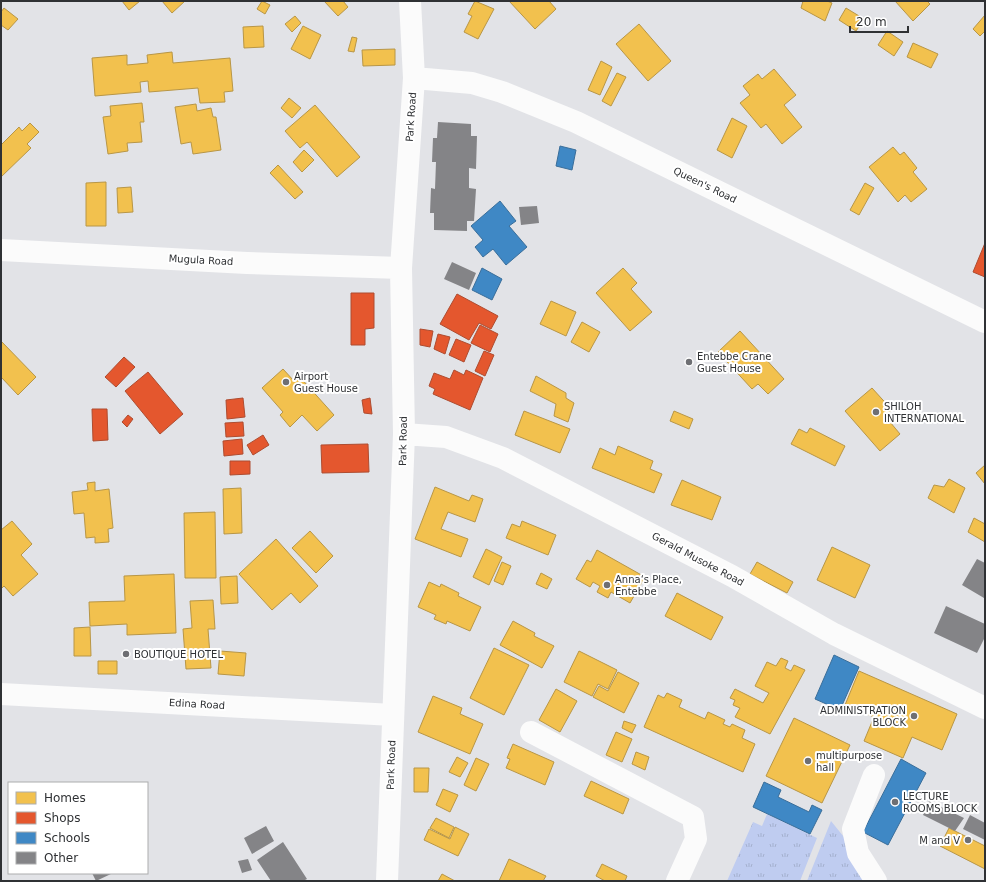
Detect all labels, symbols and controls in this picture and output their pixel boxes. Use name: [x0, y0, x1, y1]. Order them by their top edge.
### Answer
scale bar: [850, 8, 908, 34]
text: 20 m: [856, 15, 887, 29]
street label: Park Road: [404, 92, 418, 142]
street label: Queen's Road: [672, 165, 738, 205]
street label: Mugula Road: [168, 253, 234, 267]
place label: Entebbe Crane Guest House: [697, 351, 771, 374]
marker: Entebbe Crane Guest House: [684, 357, 694, 367]
place label: Airport Guest House: [294, 371, 358, 394]
marker: Airport Guest House: [281, 377, 291, 387]
place label: SHILOH INTERNATIONAL: [884, 401, 965, 424]
marker: SHILOH INTERNATIONAL: [871, 407, 881, 417]
street label: Park Road: [397, 416, 409, 466]
street label: Gerald Musoke Road: [650, 530, 746, 588]
place label: Anna‘s Place, Entebbe: [615, 574, 682, 597]
marker: Anna‘s Place, Entebbe: [602, 580, 612, 590]
marker: BOUTIQUE HOTEL: [121, 649, 131, 659]
place label: BOUTIQUE HOTEL: [134, 649, 223, 660]
street label: Edina Road: [169, 697, 225, 711]
place label: ADMINISTRATION BLOCK: [820, 705, 906, 728]
marker: ADMINISTRATION BLOCK: [909, 711, 919, 721]
street label: Park Road: [385, 740, 397, 790]
place label: multipurpose hall: [816, 750, 882, 773]
marker: multipurpose hall: [803, 756, 813, 766]
legend: [8, 782, 148, 874]
text: Homes: [44, 791, 86, 805]
place label: LECTURE ROOMS BLOCK: [903, 791, 978, 814]
marker: LECTURE ROOMS BLOCK: [890, 797, 900, 807]
text: Shops: [44, 811, 80, 825]
text: Schools: [44, 831, 90, 845]
place label: M and V: [919, 835, 960, 846]
marker: M and V: [963, 835, 973, 845]
text: Other: [44, 851, 78, 865]

